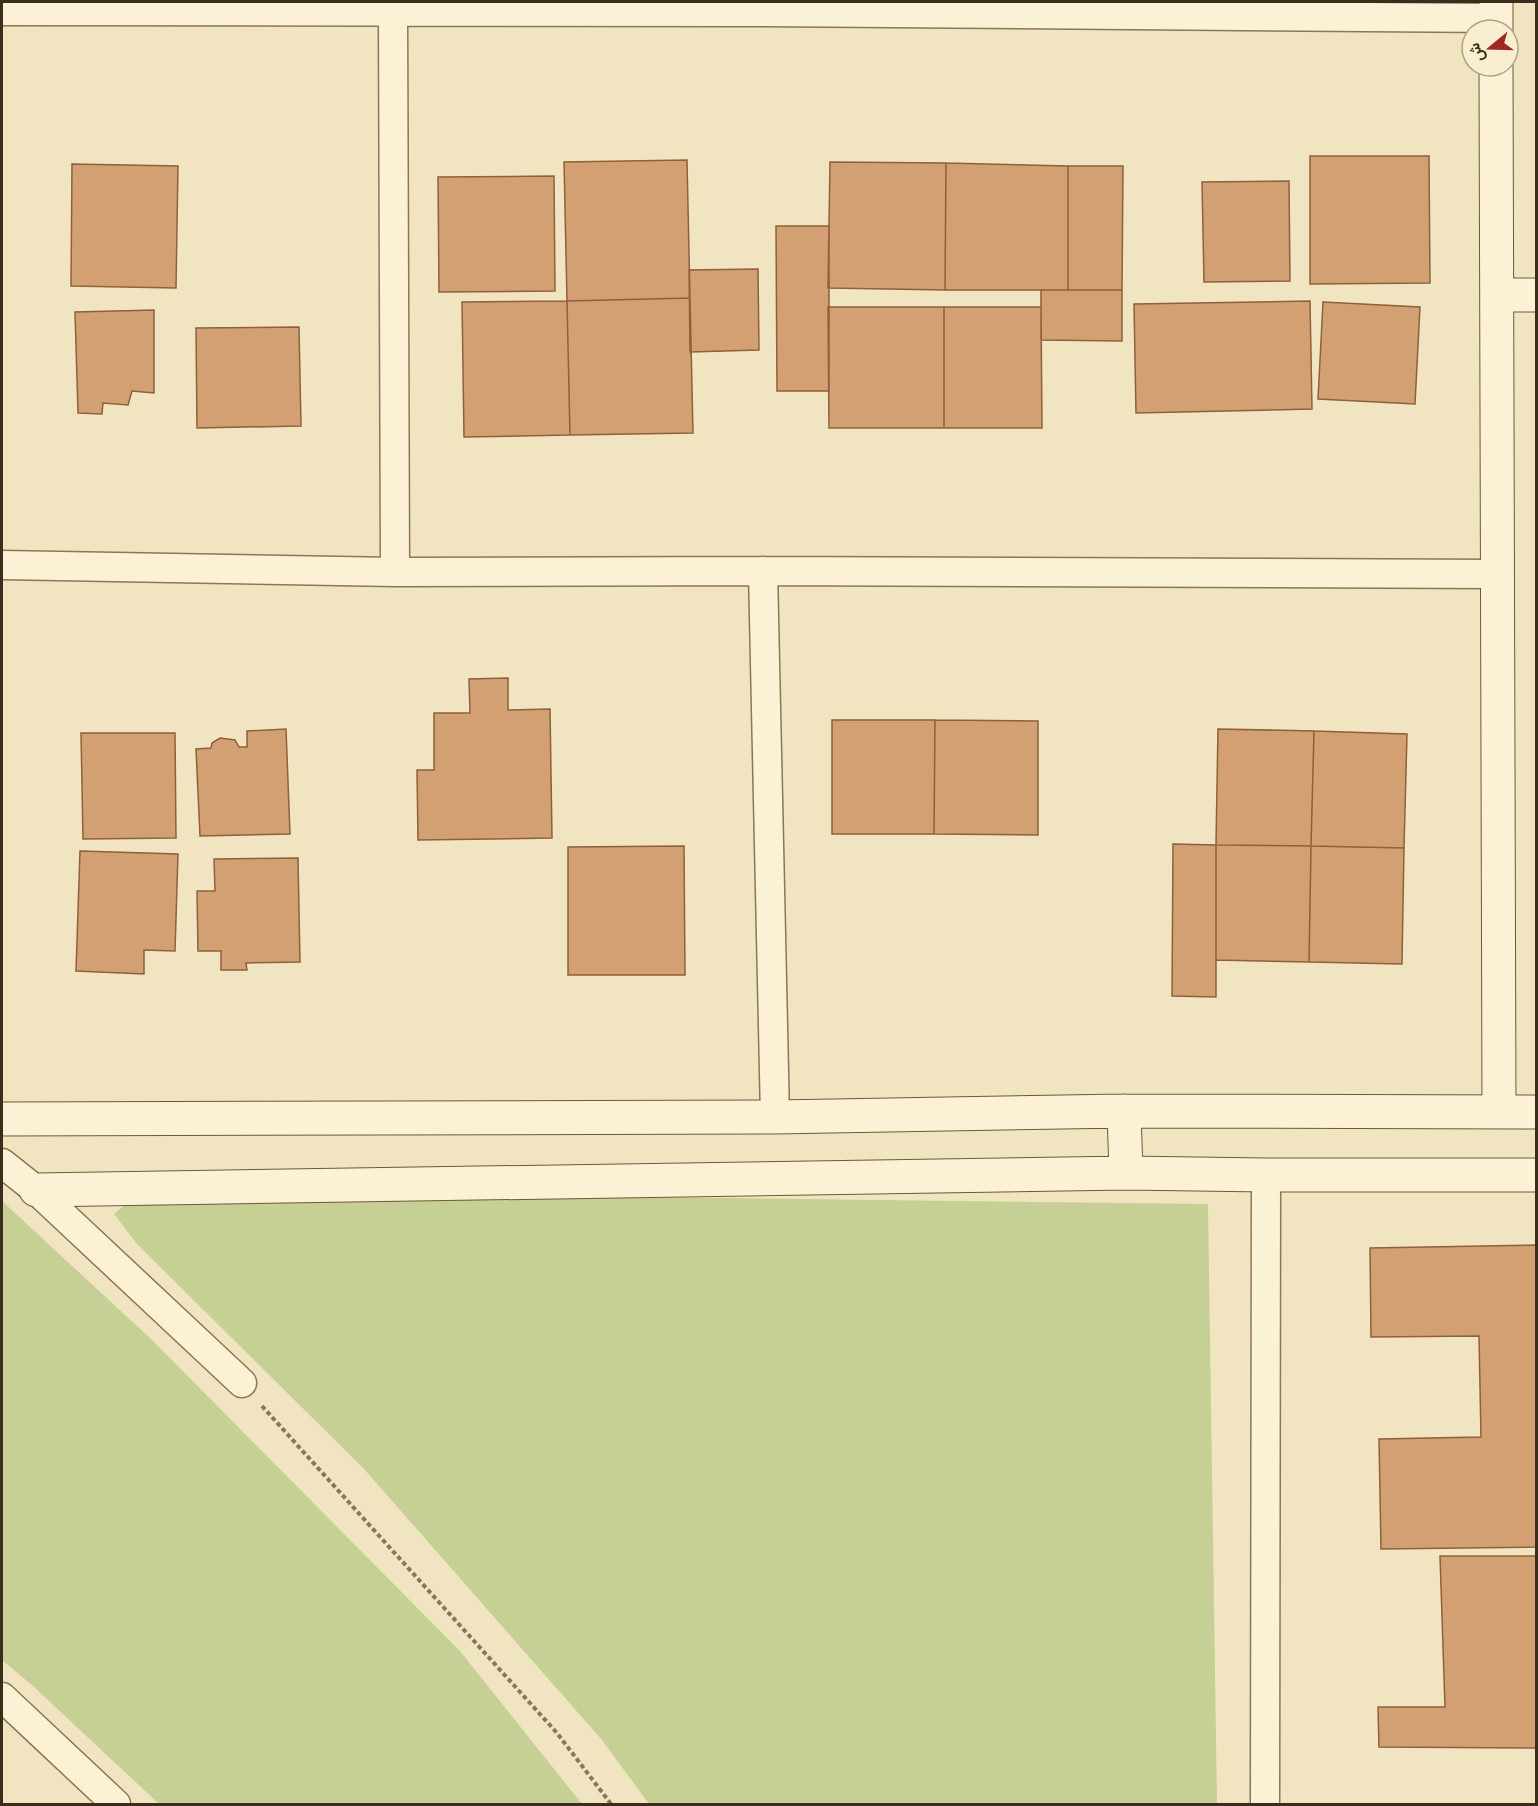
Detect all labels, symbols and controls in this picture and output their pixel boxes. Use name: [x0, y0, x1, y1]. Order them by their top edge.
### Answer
north arrow: [1460, 18, 1520, 78]
text: ش: [1463, 39, 1493, 65]

